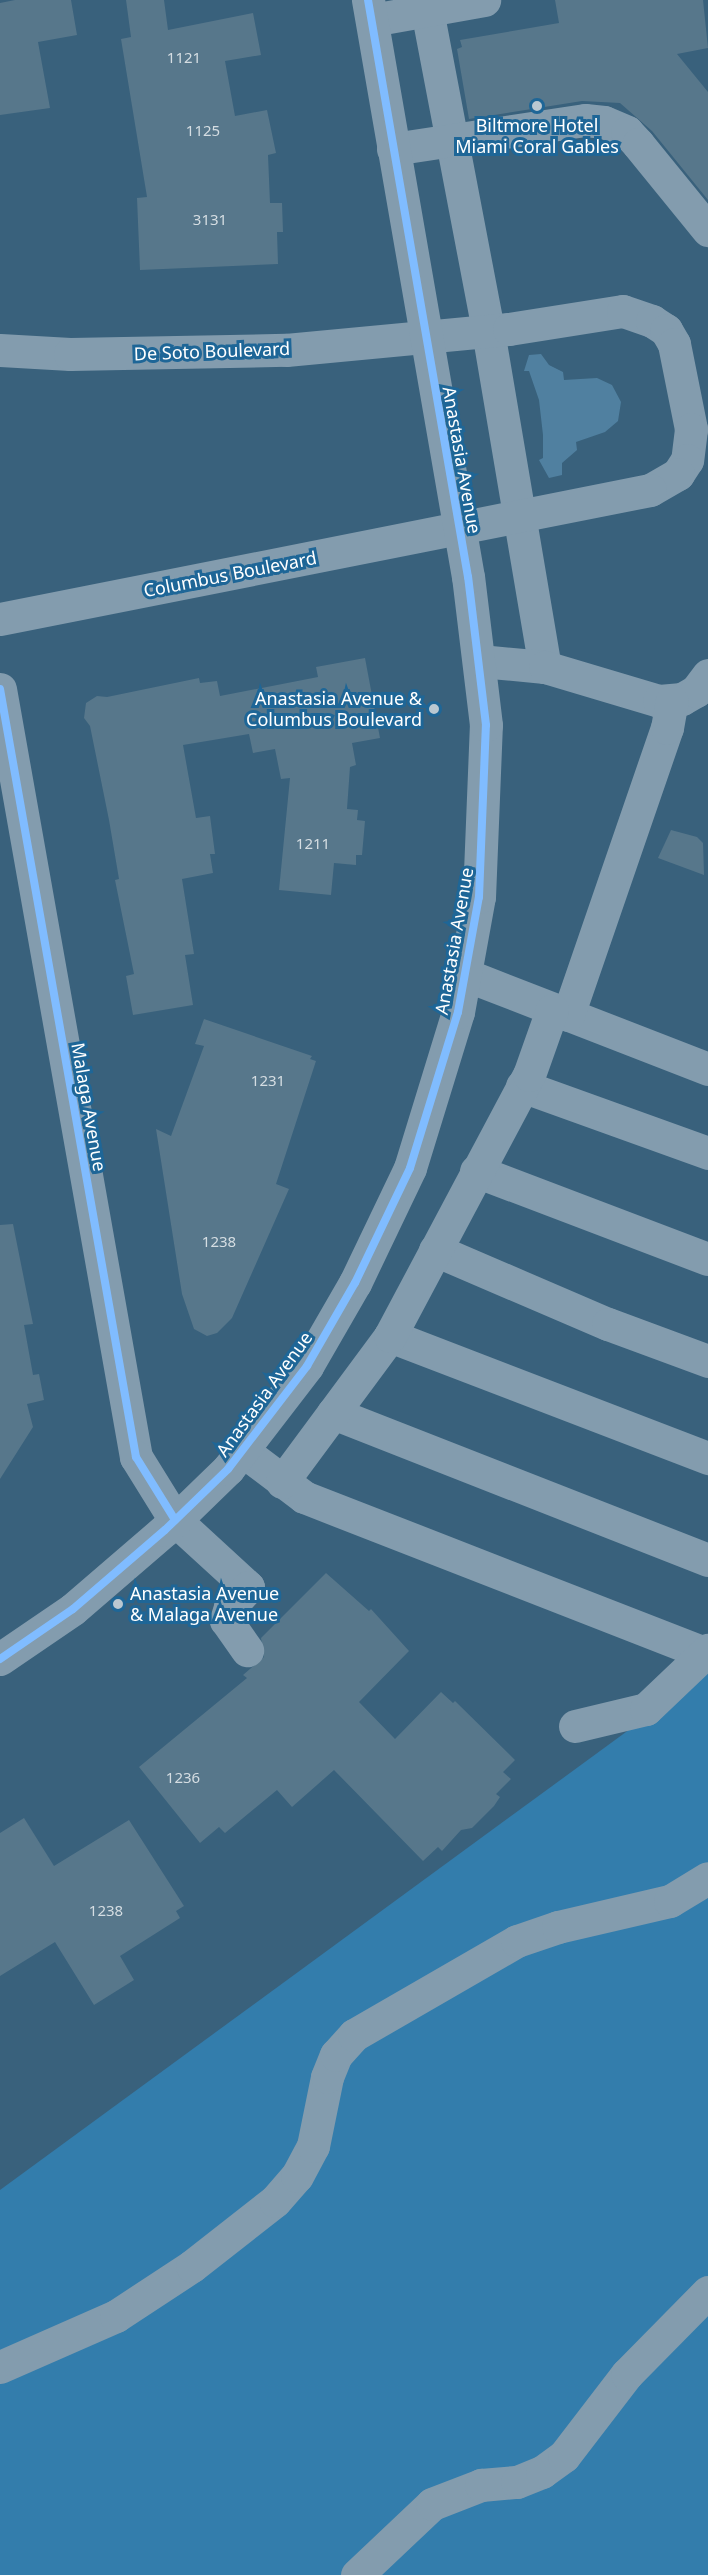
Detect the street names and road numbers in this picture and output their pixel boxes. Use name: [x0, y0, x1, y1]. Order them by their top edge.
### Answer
street label: De Soto Boulevard: [133, 337, 291, 365]
street label: Anastasia Avenue: [438, 385, 486, 535]
street label: Columbus Boulevard: [142, 547, 318, 601]
street label: Anastasia Avenue: [430, 866, 478, 1016]
street label: Malaga Avenue: [67, 1041, 111, 1173]
street label: Anastasia Avenue: [211, 1327, 317, 1461]

